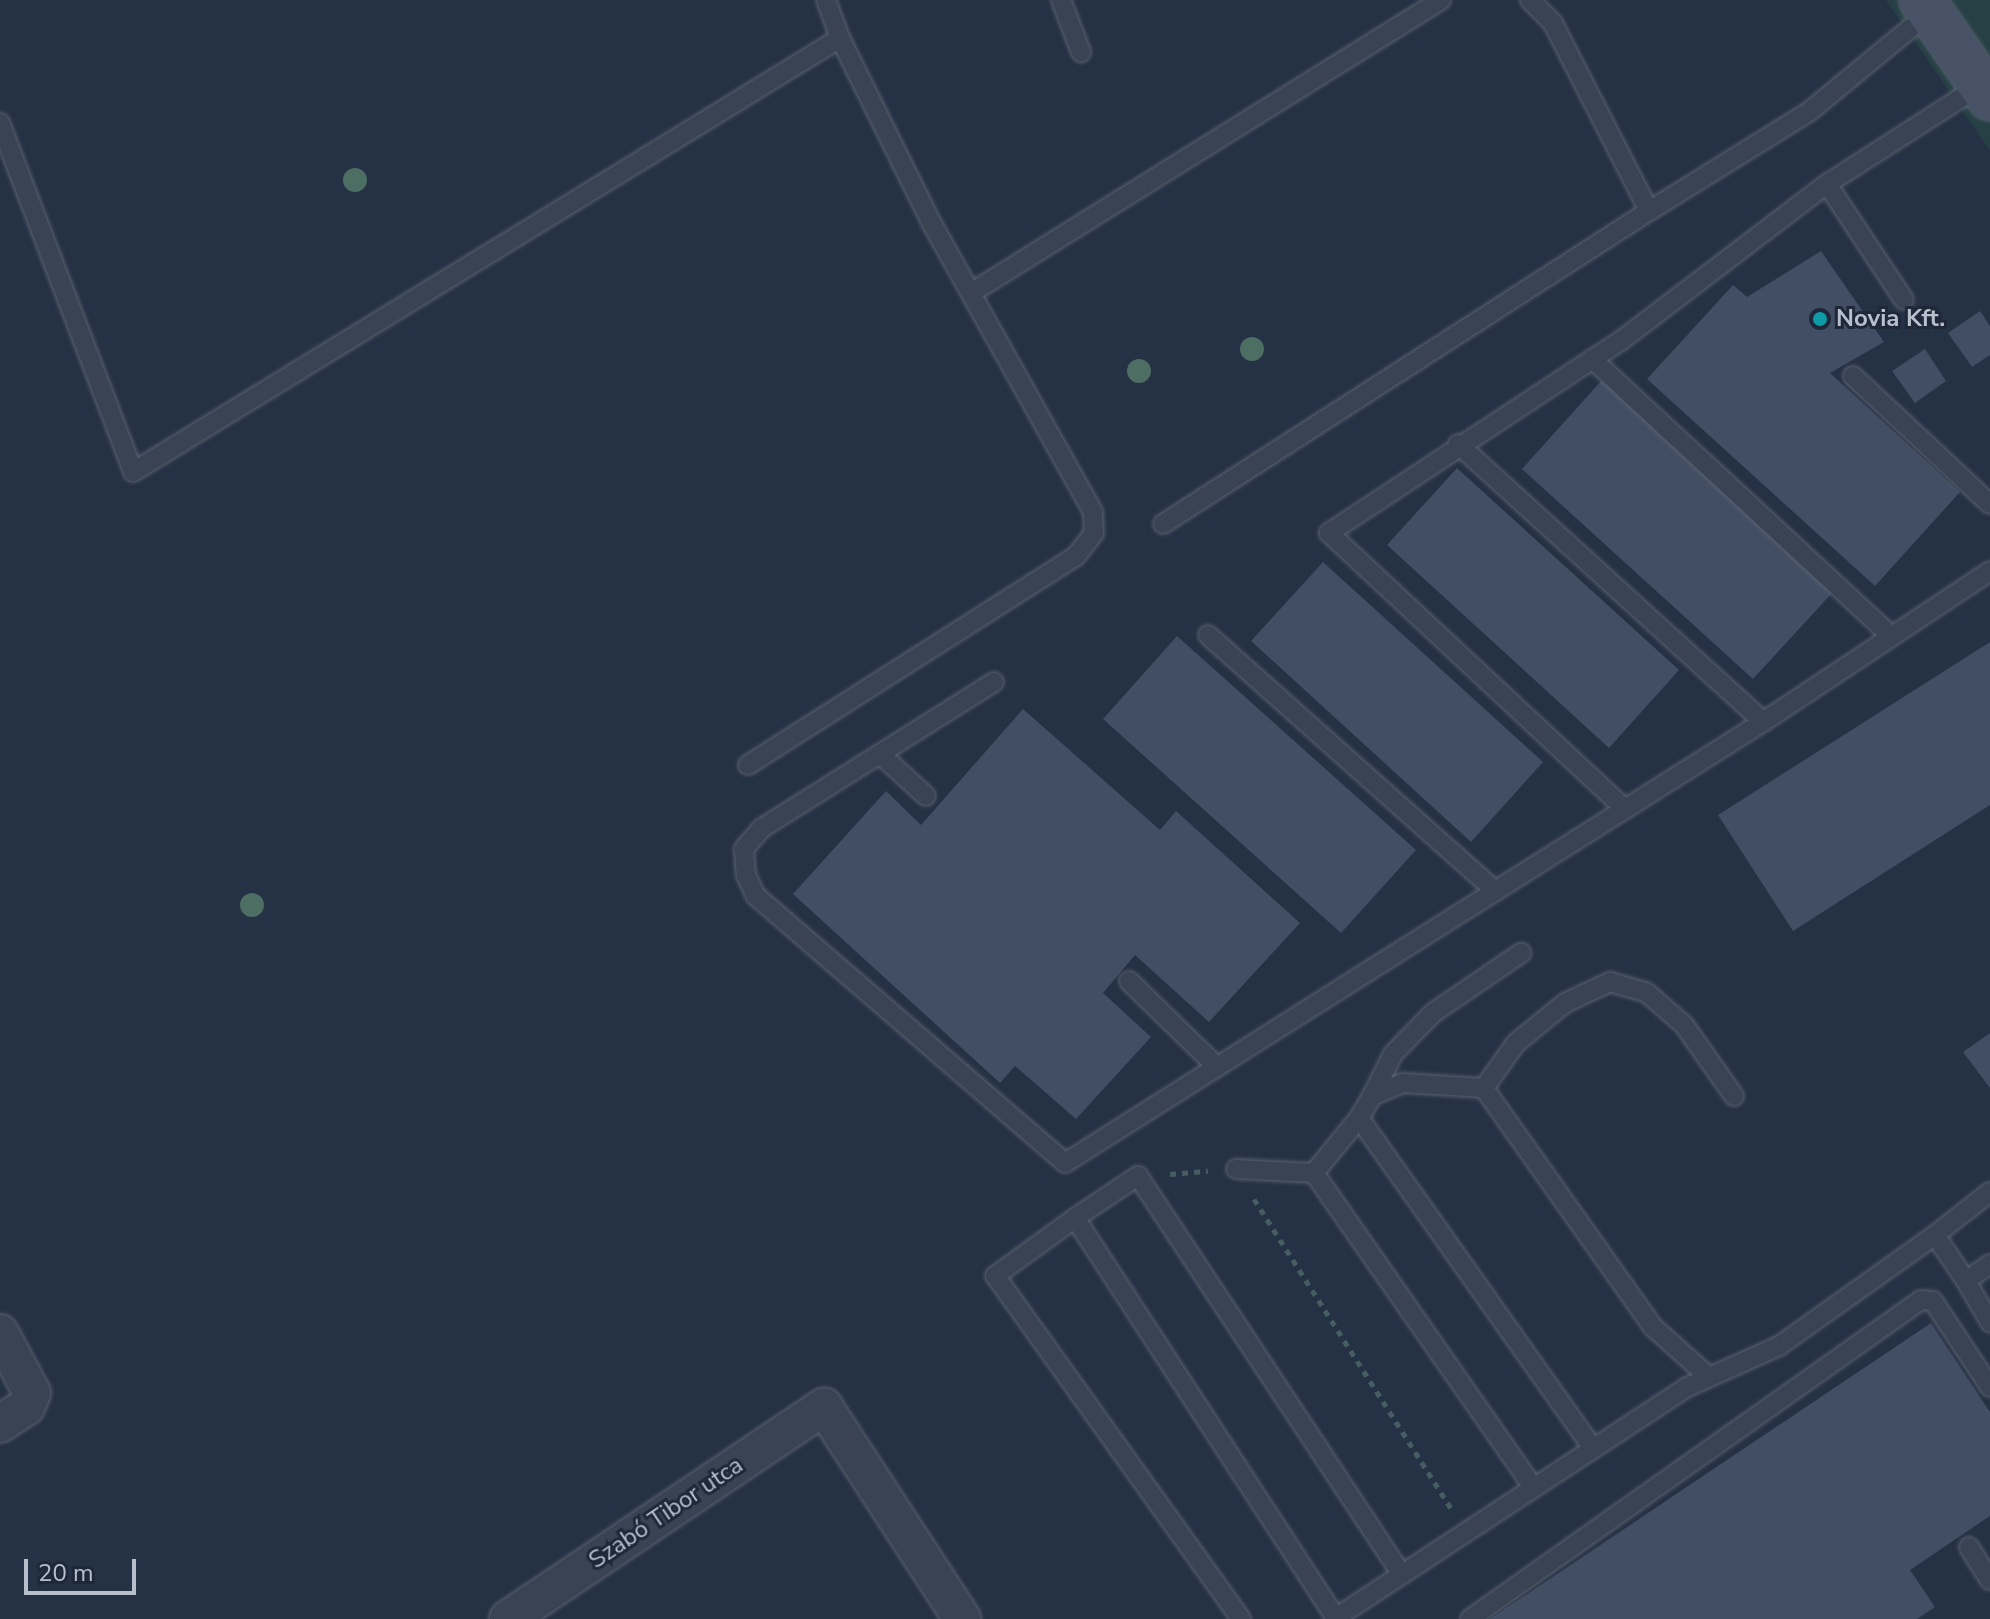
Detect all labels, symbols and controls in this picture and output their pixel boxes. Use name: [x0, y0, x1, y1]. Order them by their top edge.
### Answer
place label: Novia Kft.: [1836, 305, 1945, 333]
marker: Novia Kft.: [1811, 310, 1829, 328]
street label: Szabó Tibor utca: [584, 1451, 748, 1575]
scale bar: [28, 1543, 140, 1593]
text: 20 m: [38, 1557, 94, 1589]

